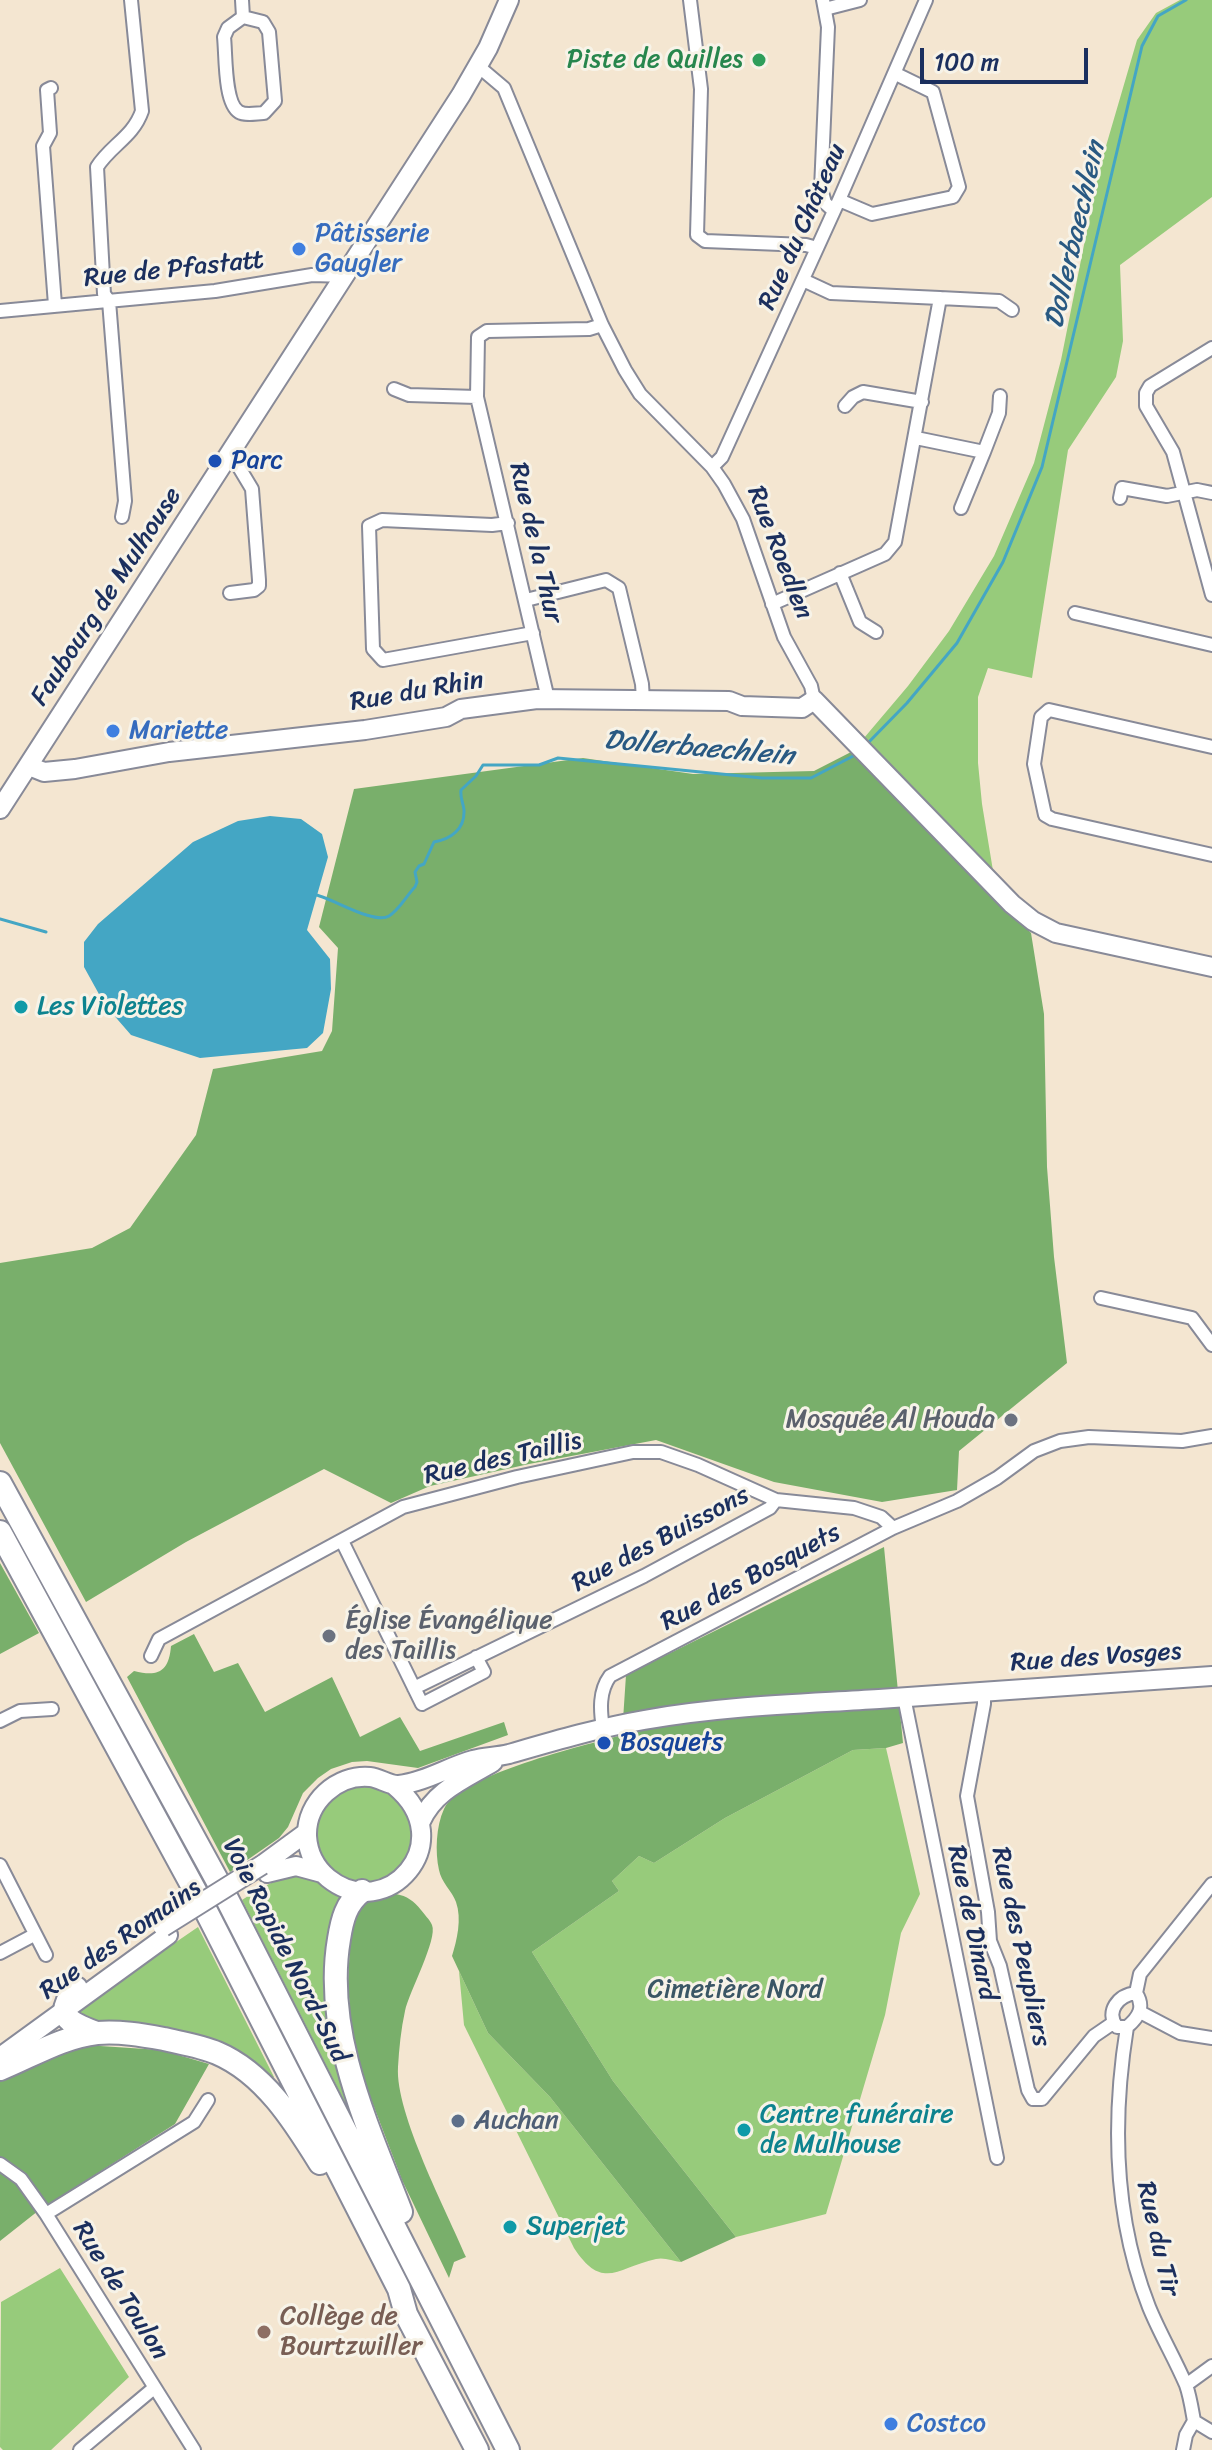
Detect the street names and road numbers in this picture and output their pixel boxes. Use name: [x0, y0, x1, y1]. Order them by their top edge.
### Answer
street label: Rue du Château: [752, 139, 854, 315]
street label: Rue de Pfastatt: [82, 245, 266, 295]
street label: Rue de la Thur: [501, 460, 569, 626]
street label: Faubourg de Mulhouse: [25, 482, 189, 712]
street label: Rue Roedlen: [739, 482, 819, 624]
street label: Rue du Rhin: [348, 665, 486, 719]
street label: Rue des Taillis: [421, 1426, 585, 1492]
street label: Rue des Buissons: [567, 1480, 755, 1600]
street label: Rue des Bosquets: [656, 1518, 846, 1638]
street label: Rue des Vosges: [1010, 1636, 1182, 1680]
street label: Voie Rapide Nord-Sud: [215, 1834, 355, 2068]
street label: Rue de Dinard: [939, 1843, 1003, 2003]
street label: Rue des Peupliers: [984, 1844, 1056, 2050]
street label: Rue des Romains: [34, 1873, 208, 2007]
street label: Rue du Tir: [1129, 2179, 1185, 2299]
street label: Rue de Toulon: [65, 2216, 175, 2366]

